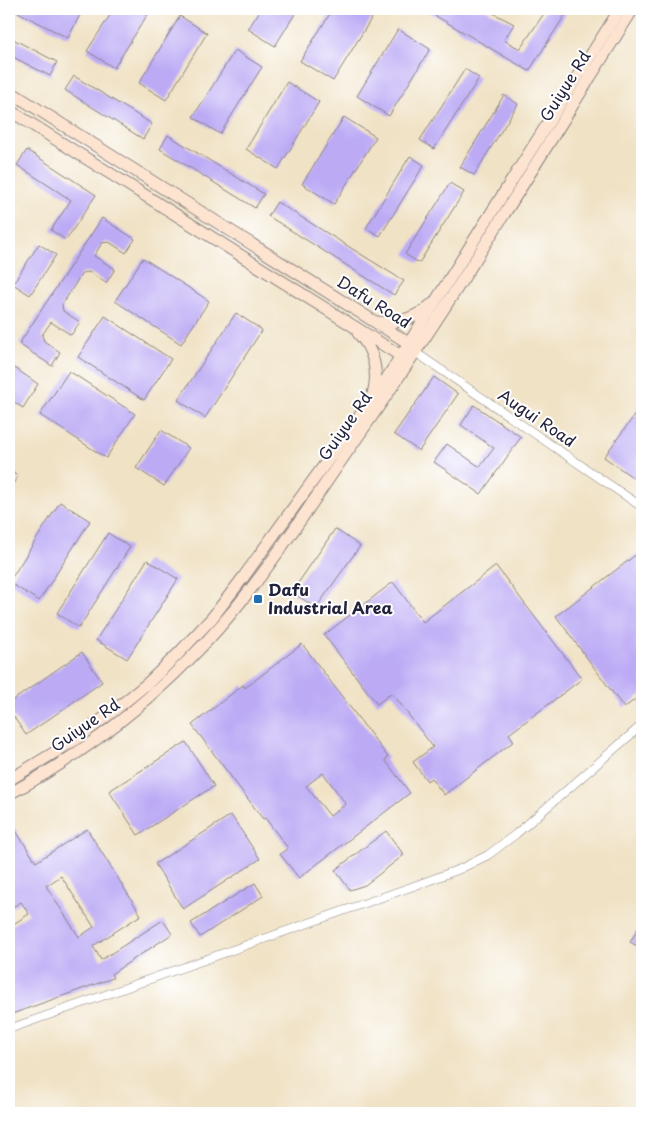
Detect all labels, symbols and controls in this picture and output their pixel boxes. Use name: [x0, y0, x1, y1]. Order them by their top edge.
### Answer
street label: Guiyue Rd: [533, 45, 596, 126]
street label: Dafu Road: [333, 269, 416, 333]
street label: Augui Road: [494, 382, 581, 452]
street label: Guiyue Rd: [312, 386, 377, 465]
place label: Dafu Industrial Area: [268, 577, 393, 619]
marker: Dafu Industrial Area: [252, 593, 264, 605]
street label: Guiyue Rd: [45, 691, 124, 757]

